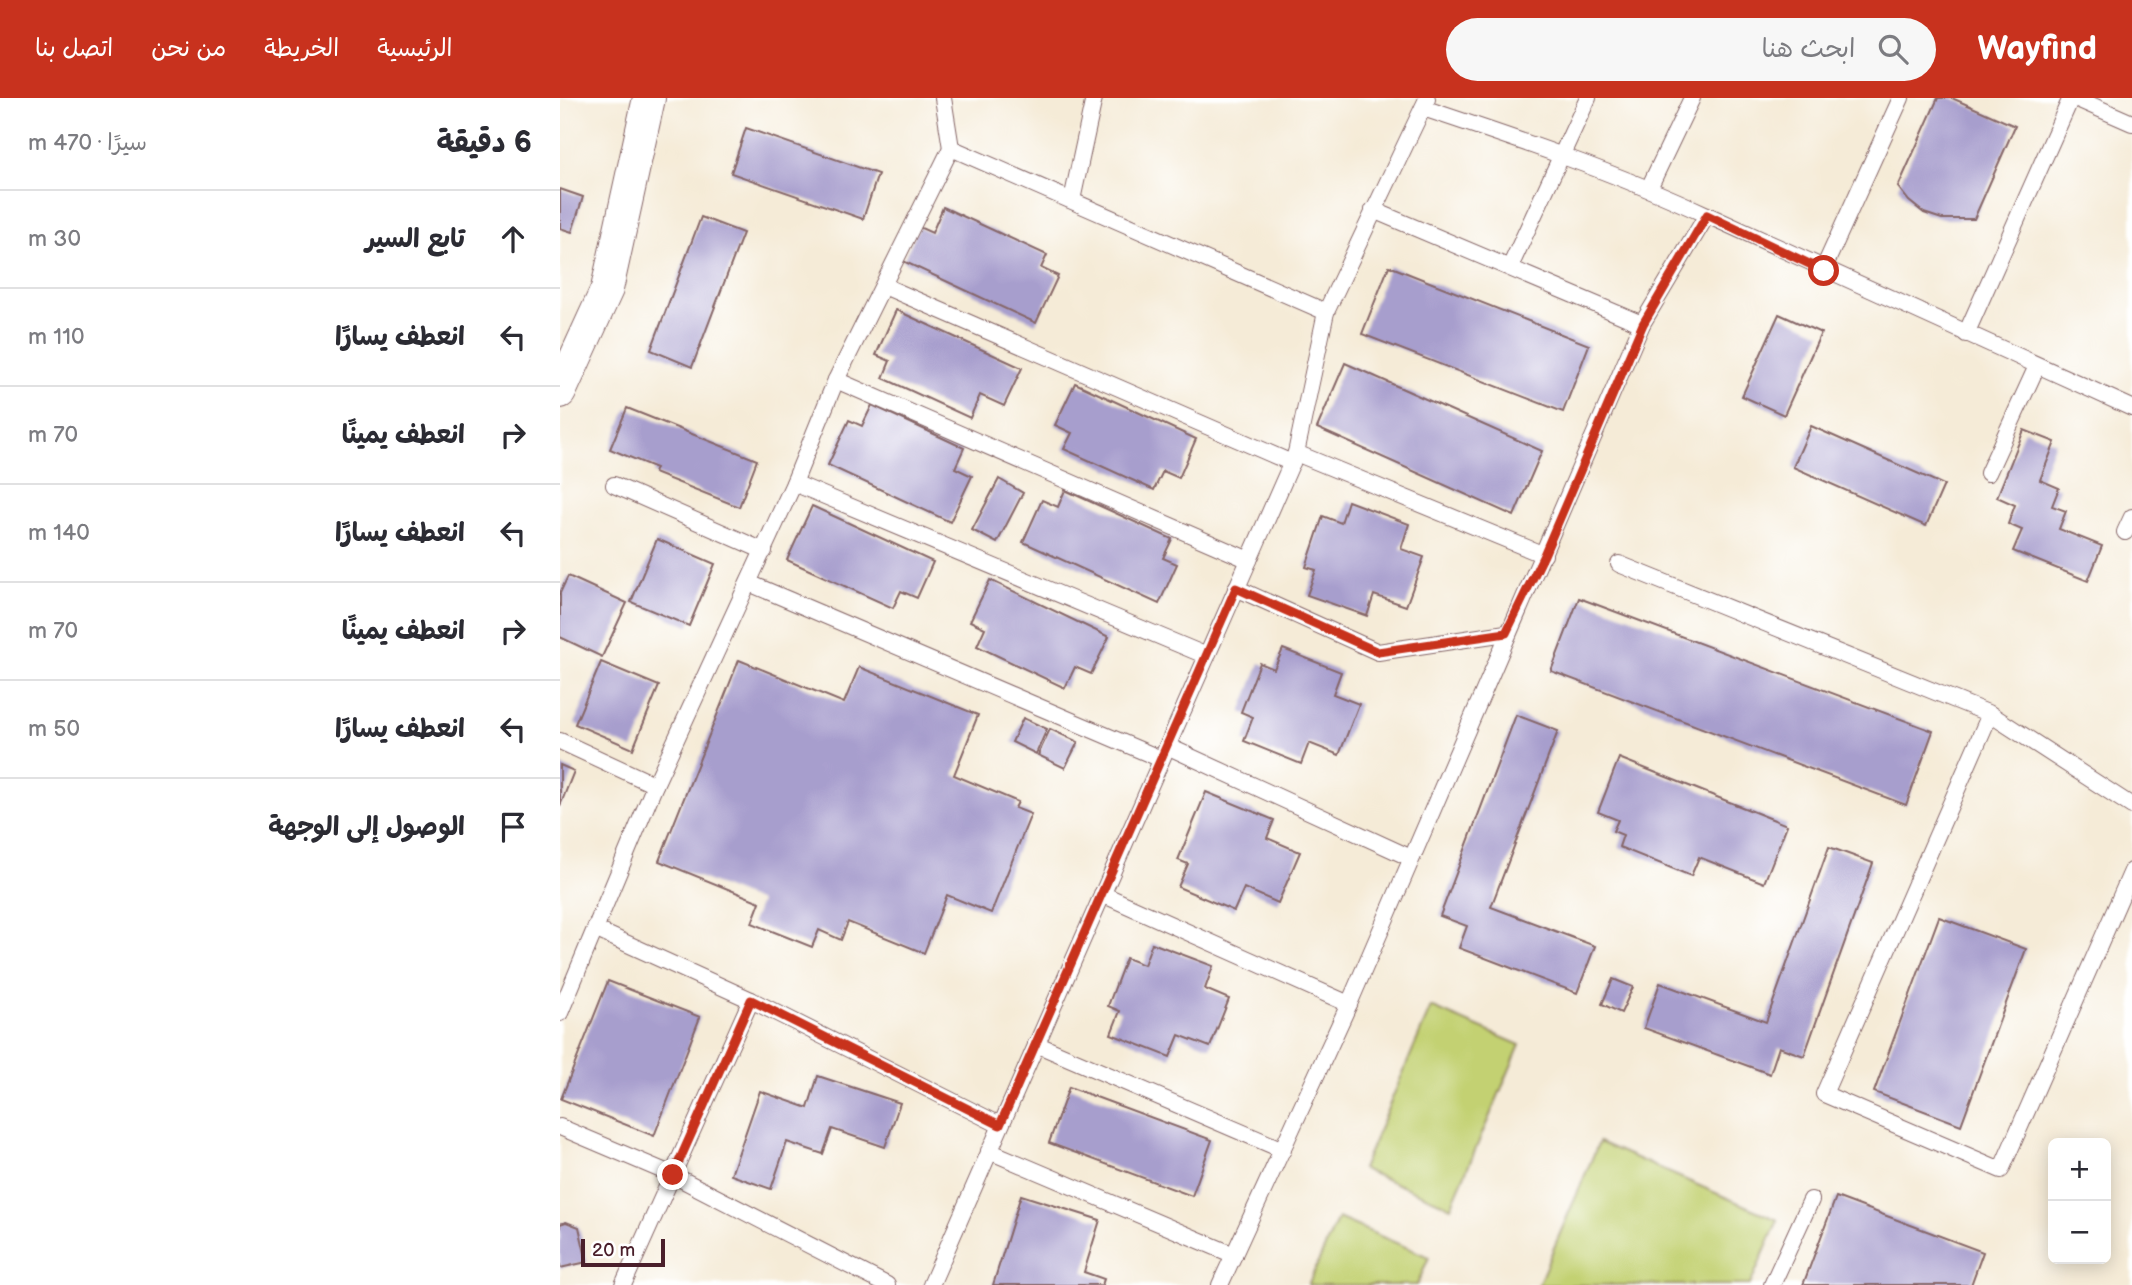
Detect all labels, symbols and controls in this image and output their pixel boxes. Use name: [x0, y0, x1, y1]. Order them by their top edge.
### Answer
search box: [1446, 18, 1936, 81]
text: Wayfind: [1978, 29, 2097, 69]
icon: search: [1874, 30, 1912, 68]
text: اتصل بنا: [35, 34, 113, 63]
text: من نحن: [151, 34, 226, 63]
text: الخريطة: [264, 34, 339, 63]
text: الرئيسية: [377, 34, 453, 63]
text: ابحث هنا: [1762, 34, 1856, 65]
text: 6 دقيقة: [437, 125, 532, 161]
text: سيرًا · 470 m: [28, 129, 147, 157]
icon: ahead: [494, 220, 532, 258]
text: تابع السير: [365, 224, 465, 255]
text: 30 m: [28, 225, 81, 253]
route start: [1808, 255, 1839, 286]
icon: left: [494, 318, 532, 356]
text: انعطف يسارًا: [335, 322, 465, 353]
text: 110 m: [28, 323, 85, 351]
icon: right: [494, 416, 532, 454]
text: انعطف يمينًا: [342, 420, 465, 451]
text: 70 m: [28, 421, 78, 449]
icon: left: [494, 514, 532, 552]
text: انعطف يسارًا: [335, 518, 465, 549]
text: 140 m: [28, 519, 90, 547]
icon: right: [494, 612, 532, 650]
text: انعطف يمينًا: [342, 616, 465, 647]
text: 70 m: [28, 617, 78, 645]
icon: left: [494, 710, 532, 748]
text: انعطف يسارًا: [335, 714, 465, 745]
text: 50 m: [28, 715, 80, 743]
icon: arrive: [494, 808, 532, 846]
text: الوصول إلى الوجهة: [268, 812, 465, 843]
map controls: [2048, 1138, 2111, 1264]
button: +: [2048, 1138, 2111, 1201]
route end: [657, 1159, 688, 1190]
button: −: [2048, 1201, 2111, 1264]
scale bar: [581, 1236, 665, 1268]
text: 20 m: [592, 1239, 635, 1262]

